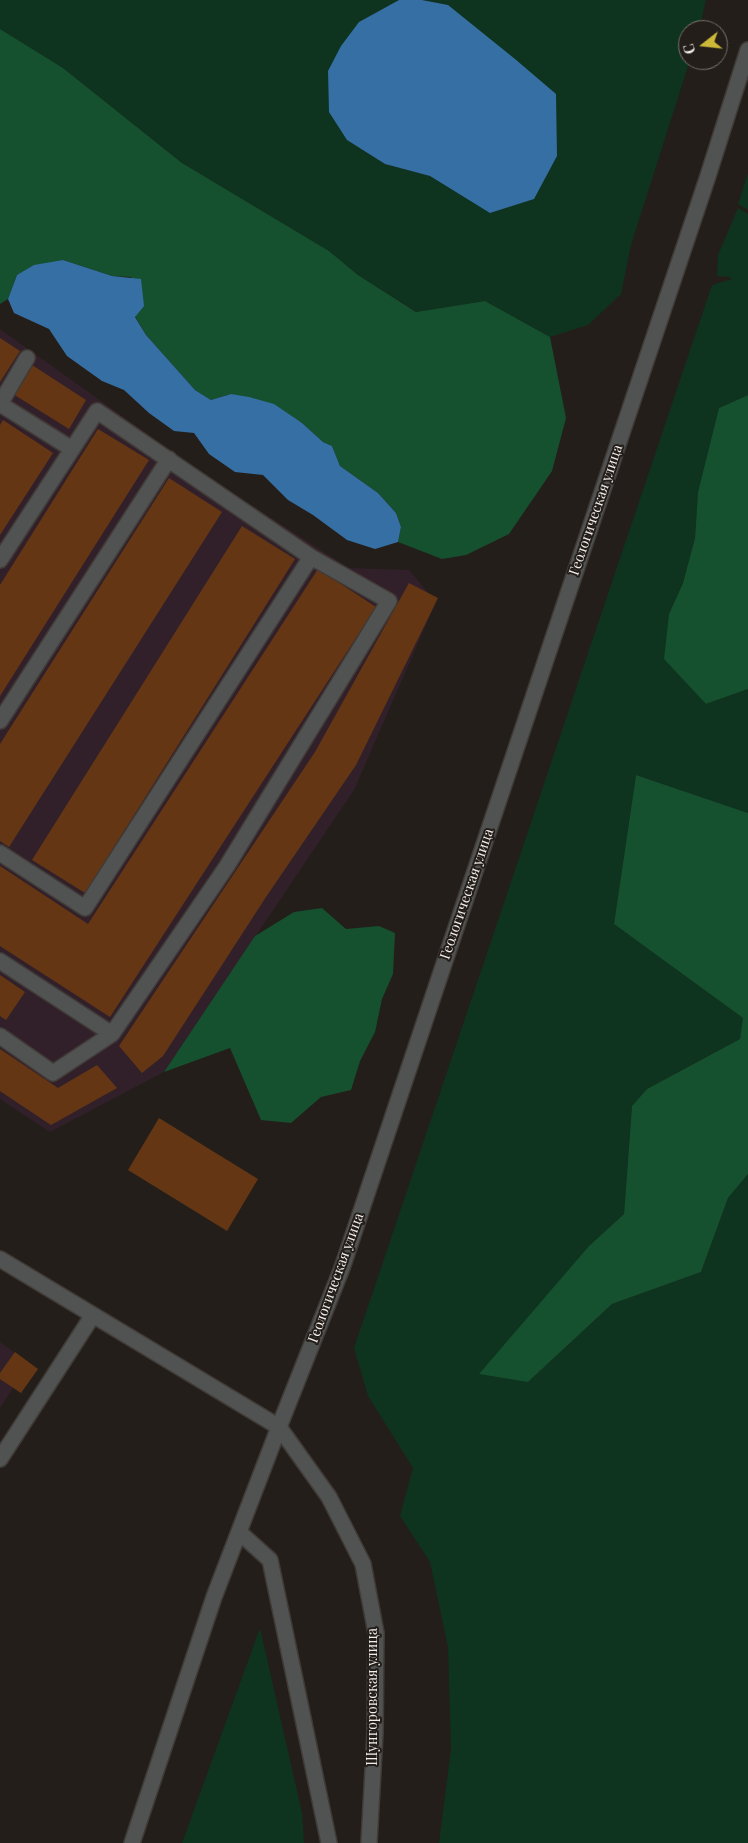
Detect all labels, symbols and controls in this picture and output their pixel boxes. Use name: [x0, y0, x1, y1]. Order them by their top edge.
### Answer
north arrow: [678, 20, 728, 70]
text: С: [679, 42, 700, 56]
street label: Геологическая улица: [566, 443, 626, 577]
street label: Геологическая улица: [437, 827, 497, 961]
street label: Геологическая улица: [305, 1211, 367, 1345]
street label: Шунгоровская улица: [365, 1628, 381, 1766]

